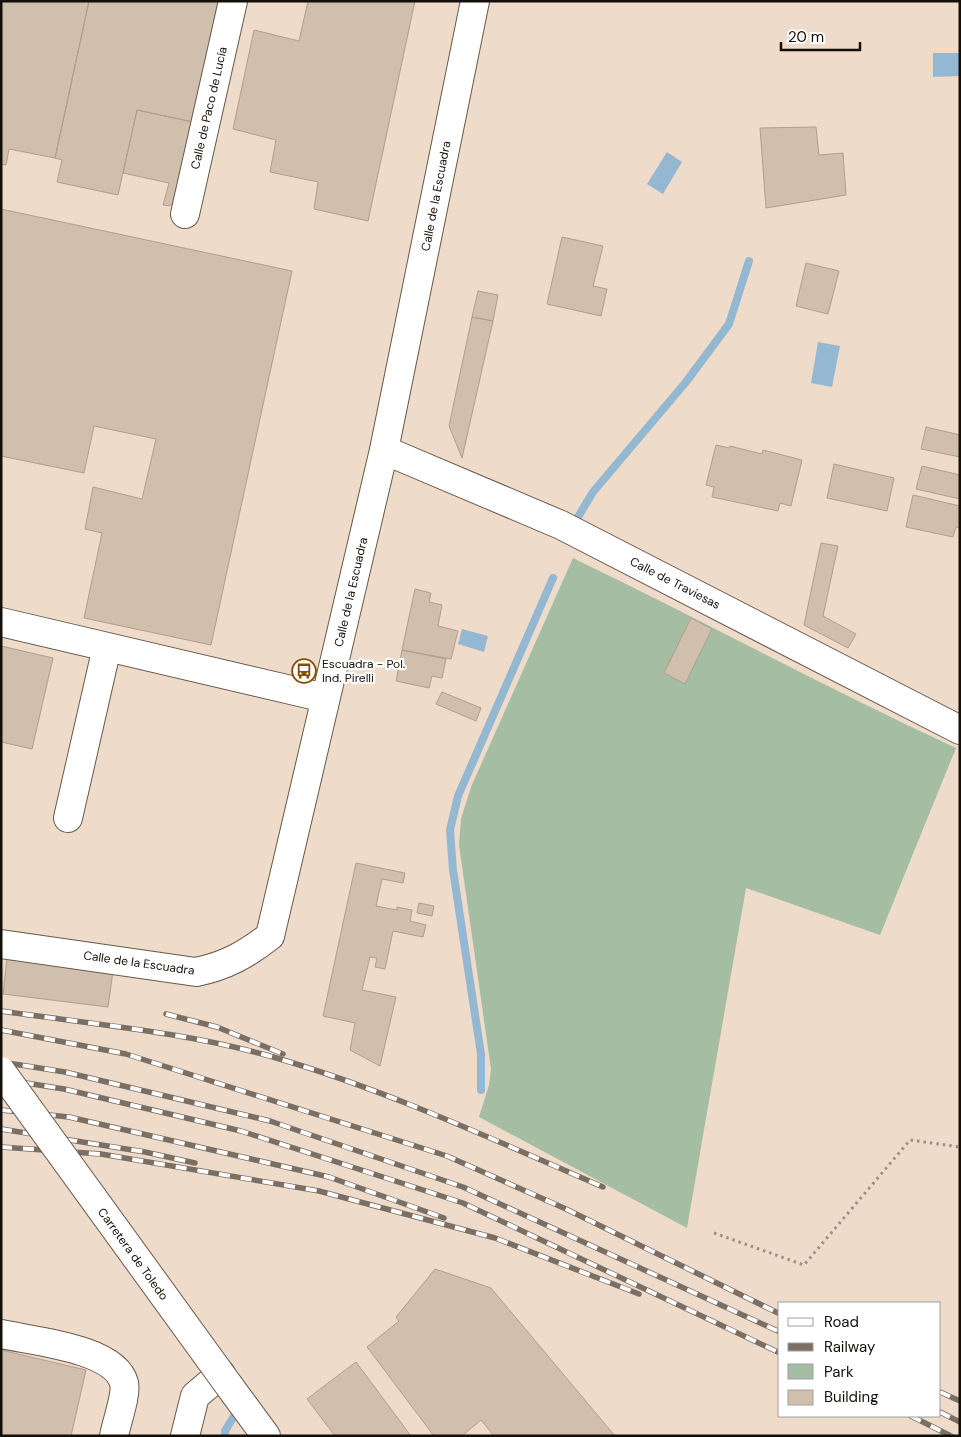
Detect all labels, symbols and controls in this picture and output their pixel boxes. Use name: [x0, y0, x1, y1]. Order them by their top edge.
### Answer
scale bar: [781, 20, 860, 52]
text: 20 m: [788, 27, 824, 47]
street label: Calle de Paco de Lucía: [187, 45, 231, 171]
street label: Calle de la Escuadra: [417, 140, 455, 252]
street label: Calle de la Escuadra: [331, 536, 371, 648]
street label: Calle de Traviesas: [627, 553, 723, 613]
place label: Escuadra - Pol. Ind. Pirelli: [322, 656, 405, 686]
bus stop icon: Escuadra - Pol. Ind. Pirelli: [291, 658, 317, 684]
street label: Calle de la Escuadra: [82, 947, 196, 979]
street label: Carretera de Toledo: [94, 1205, 172, 1303]
legend: [778, 1302, 941, 1417]
text: Road: [824, 1312, 859, 1332]
text: Railway: [824, 1337, 876, 1357]
text: Park: [824, 1362, 854, 1382]
text: Building: [824, 1387, 879, 1407]

